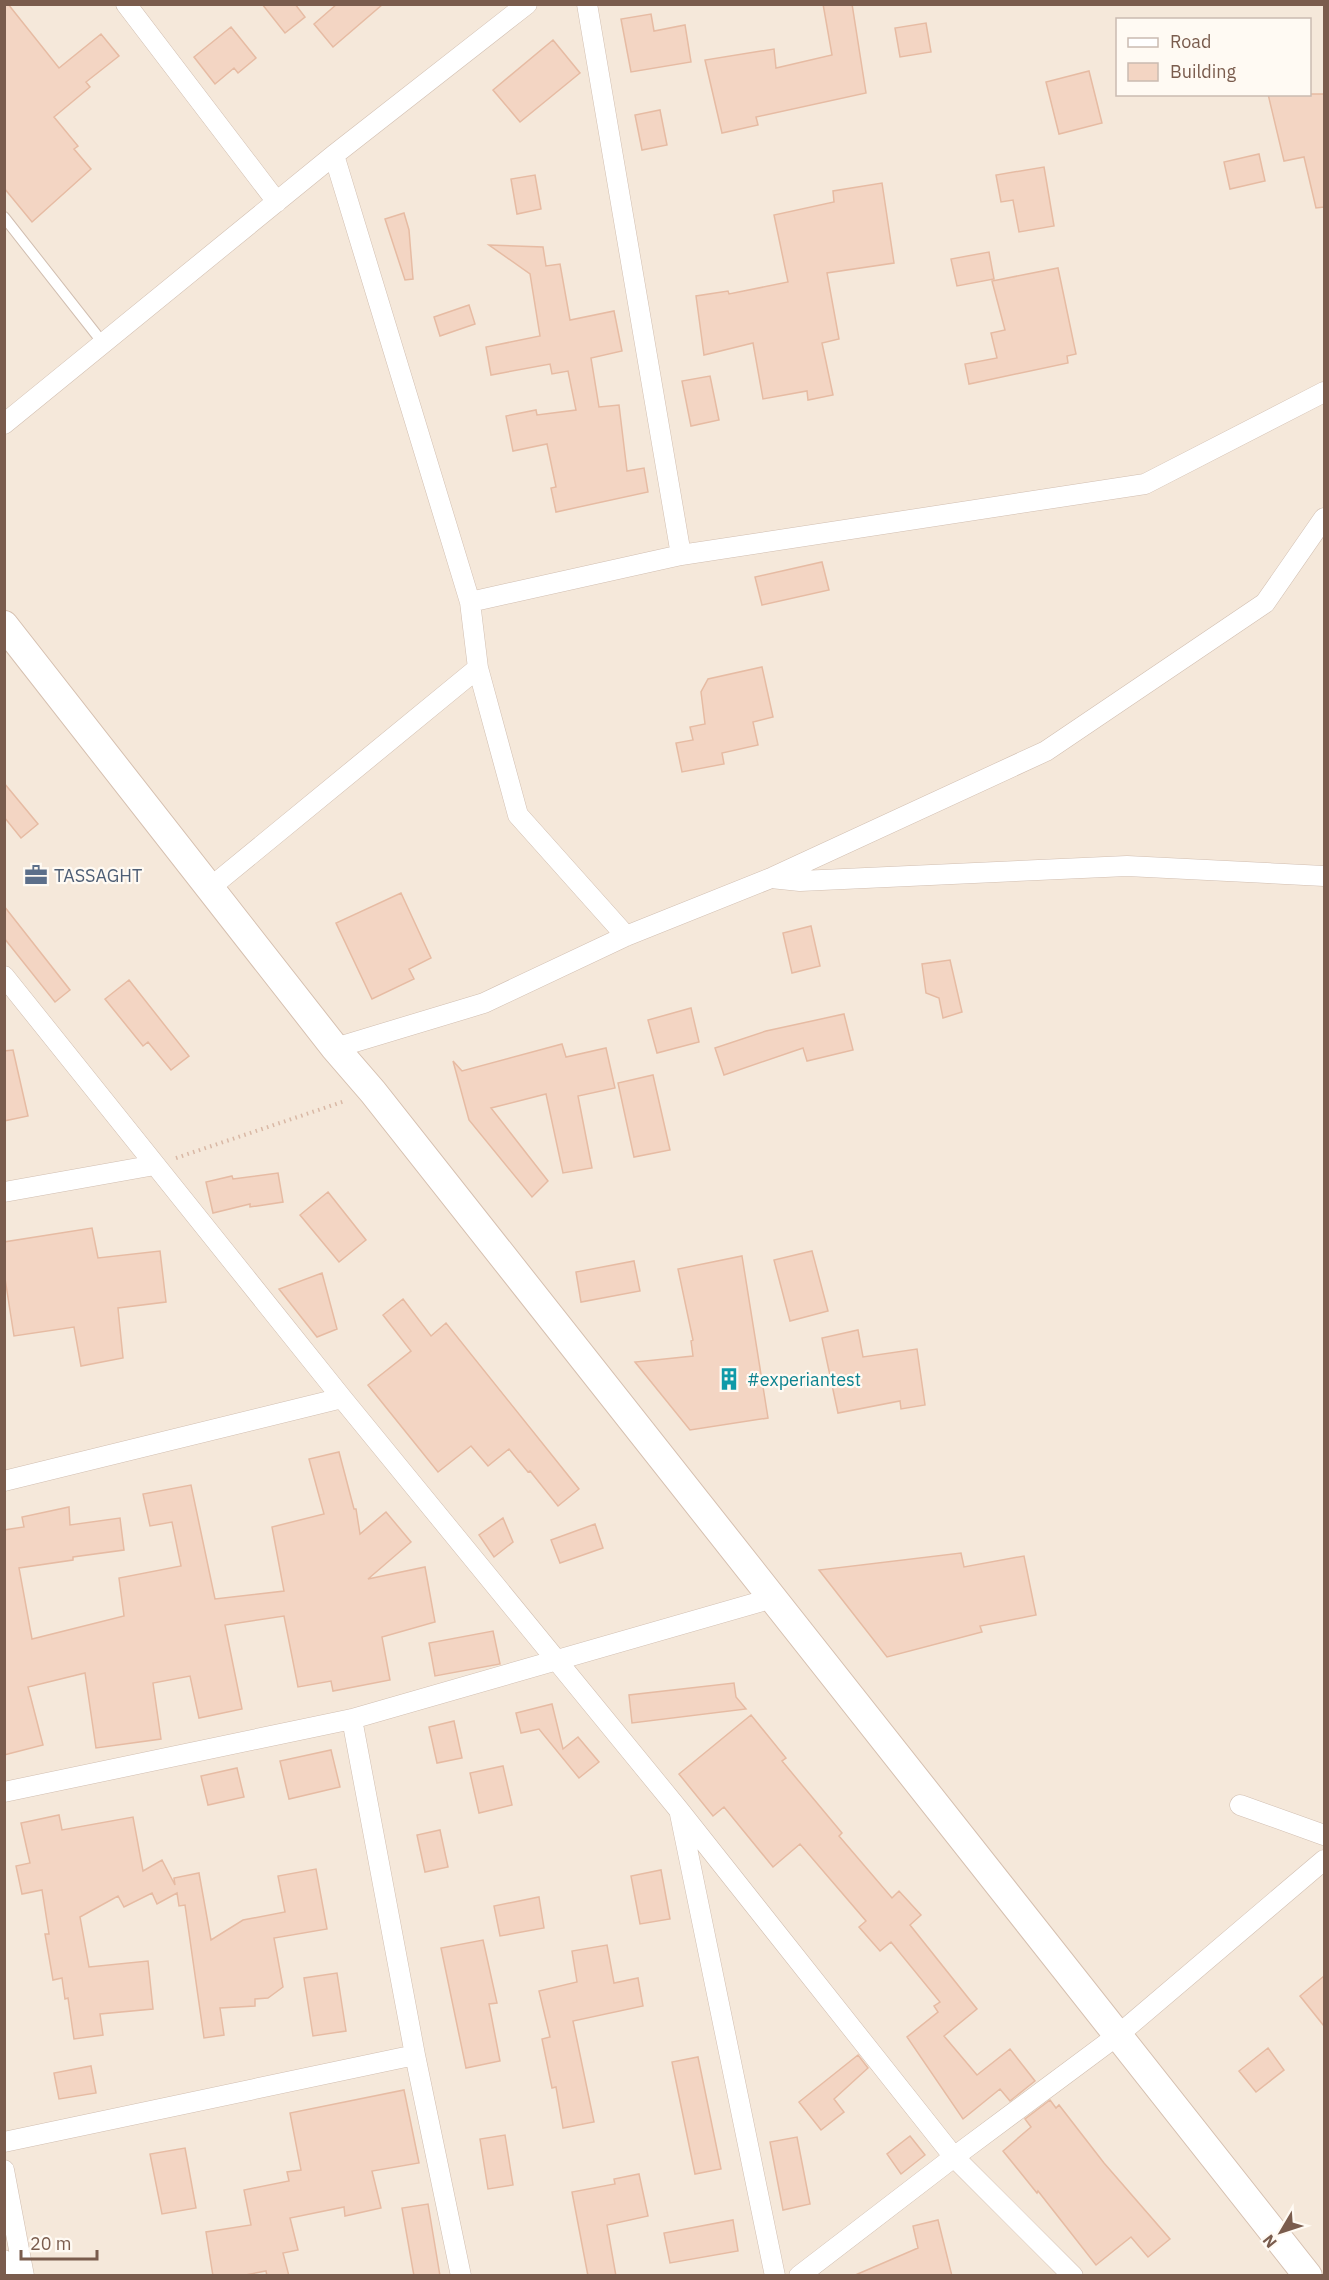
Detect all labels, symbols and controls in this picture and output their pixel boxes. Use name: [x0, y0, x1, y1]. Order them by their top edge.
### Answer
legend: [1116, 18, 1311, 96]
text: Road: [1170, 30, 1211, 53]
text: Building: [1170, 60, 1237, 83]
office icon: TASSAGHT: [23, 862, 49, 888]
place label: TASSAGHT: [54, 864, 142, 887]
building icon: #experiantest: [716, 1366, 742, 1392]
place label: #experiantest: [747, 1368, 861, 1391]
north arrow: [1251, 2202, 1311, 2262]
scale bar: [21, 2223, 98, 2261]
text: N: [1258, 2231, 1281, 2252]
text: 20 m: [30, 2232, 72, 2255]

